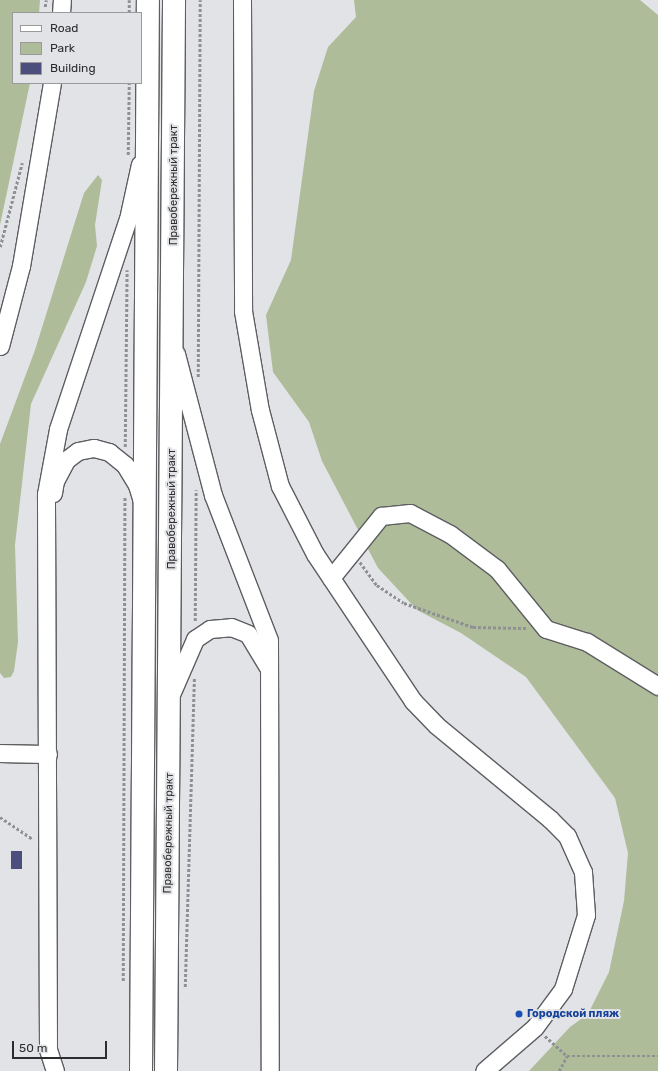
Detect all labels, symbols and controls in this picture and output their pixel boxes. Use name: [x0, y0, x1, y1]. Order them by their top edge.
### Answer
legend: [12, 12, 142, 84]
text: Road: [50, 21, 78, 35]
text: Park: [50, 41, 75, 55]
text: Building: [50, 61, 96, 75]
street label: Правобережный тракт: [167, 125, 181, 245]
street label: Правобережный тракт: [165, 449, 179, 569]
street label: Правобережный тракт: [161, 773, 177, 893]
place label: Городской пляж: [527, 1007, 619, 1021]
marker: Городской пляж: [514, 1009, 524, 1019]
scale bar: [14, 1033, 109, 1059]
text: 50 m: [19, 1041, 47, 1055]

